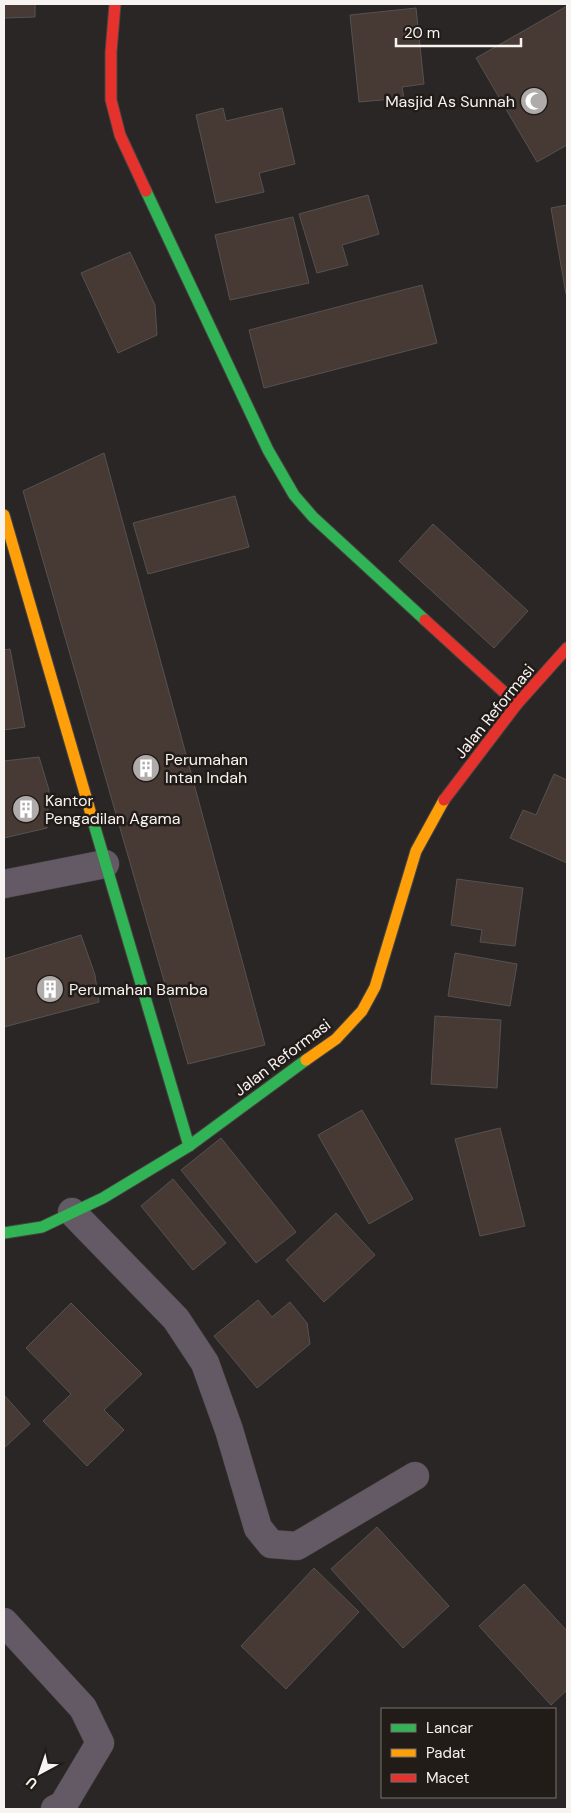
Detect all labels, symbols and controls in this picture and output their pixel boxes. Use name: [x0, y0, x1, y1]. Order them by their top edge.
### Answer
scale bar: [396, 15, 521, 47]
text: 20 m: [404, 23, 440, 43]
mosque icon: Masjid As Sunnah: [519, 86, 549, 116]
place label: Masjid As Sunnah: [385, 91, 515, 112]
street label: Jalan Reformasi: [450, 660, 539, 763]
place label: Perumahan Intan Indah: [165, 749, 248, 788]
building icon: Perumahan Intan Indah: [131, 753, 161, 783]
place label: Kantor Pengadilan Agama: [45, 790, 181, 829]
building icon: Kantor Pengadilan Agama: [11, 794, 41, 824]
building icon: Perumahan Bamba: [35, 974, 65, 1004]
place label: Perumahan Bamba: [69, 979, 208, 1000]
street label: Jalan Reformasi: [230, 1014, 335, 1101]
legend: [381, 1708, 556, 1798]
text: Lancar: [426, 1718, 473, 1738]
text: Padat: [426, 1743, 466, 1763]
north arrow: [15, 1748, 65, 1798]
text: Macet: [426, 1768, 470, 1788]
text: U: [22, 1773, 41, 1793]

